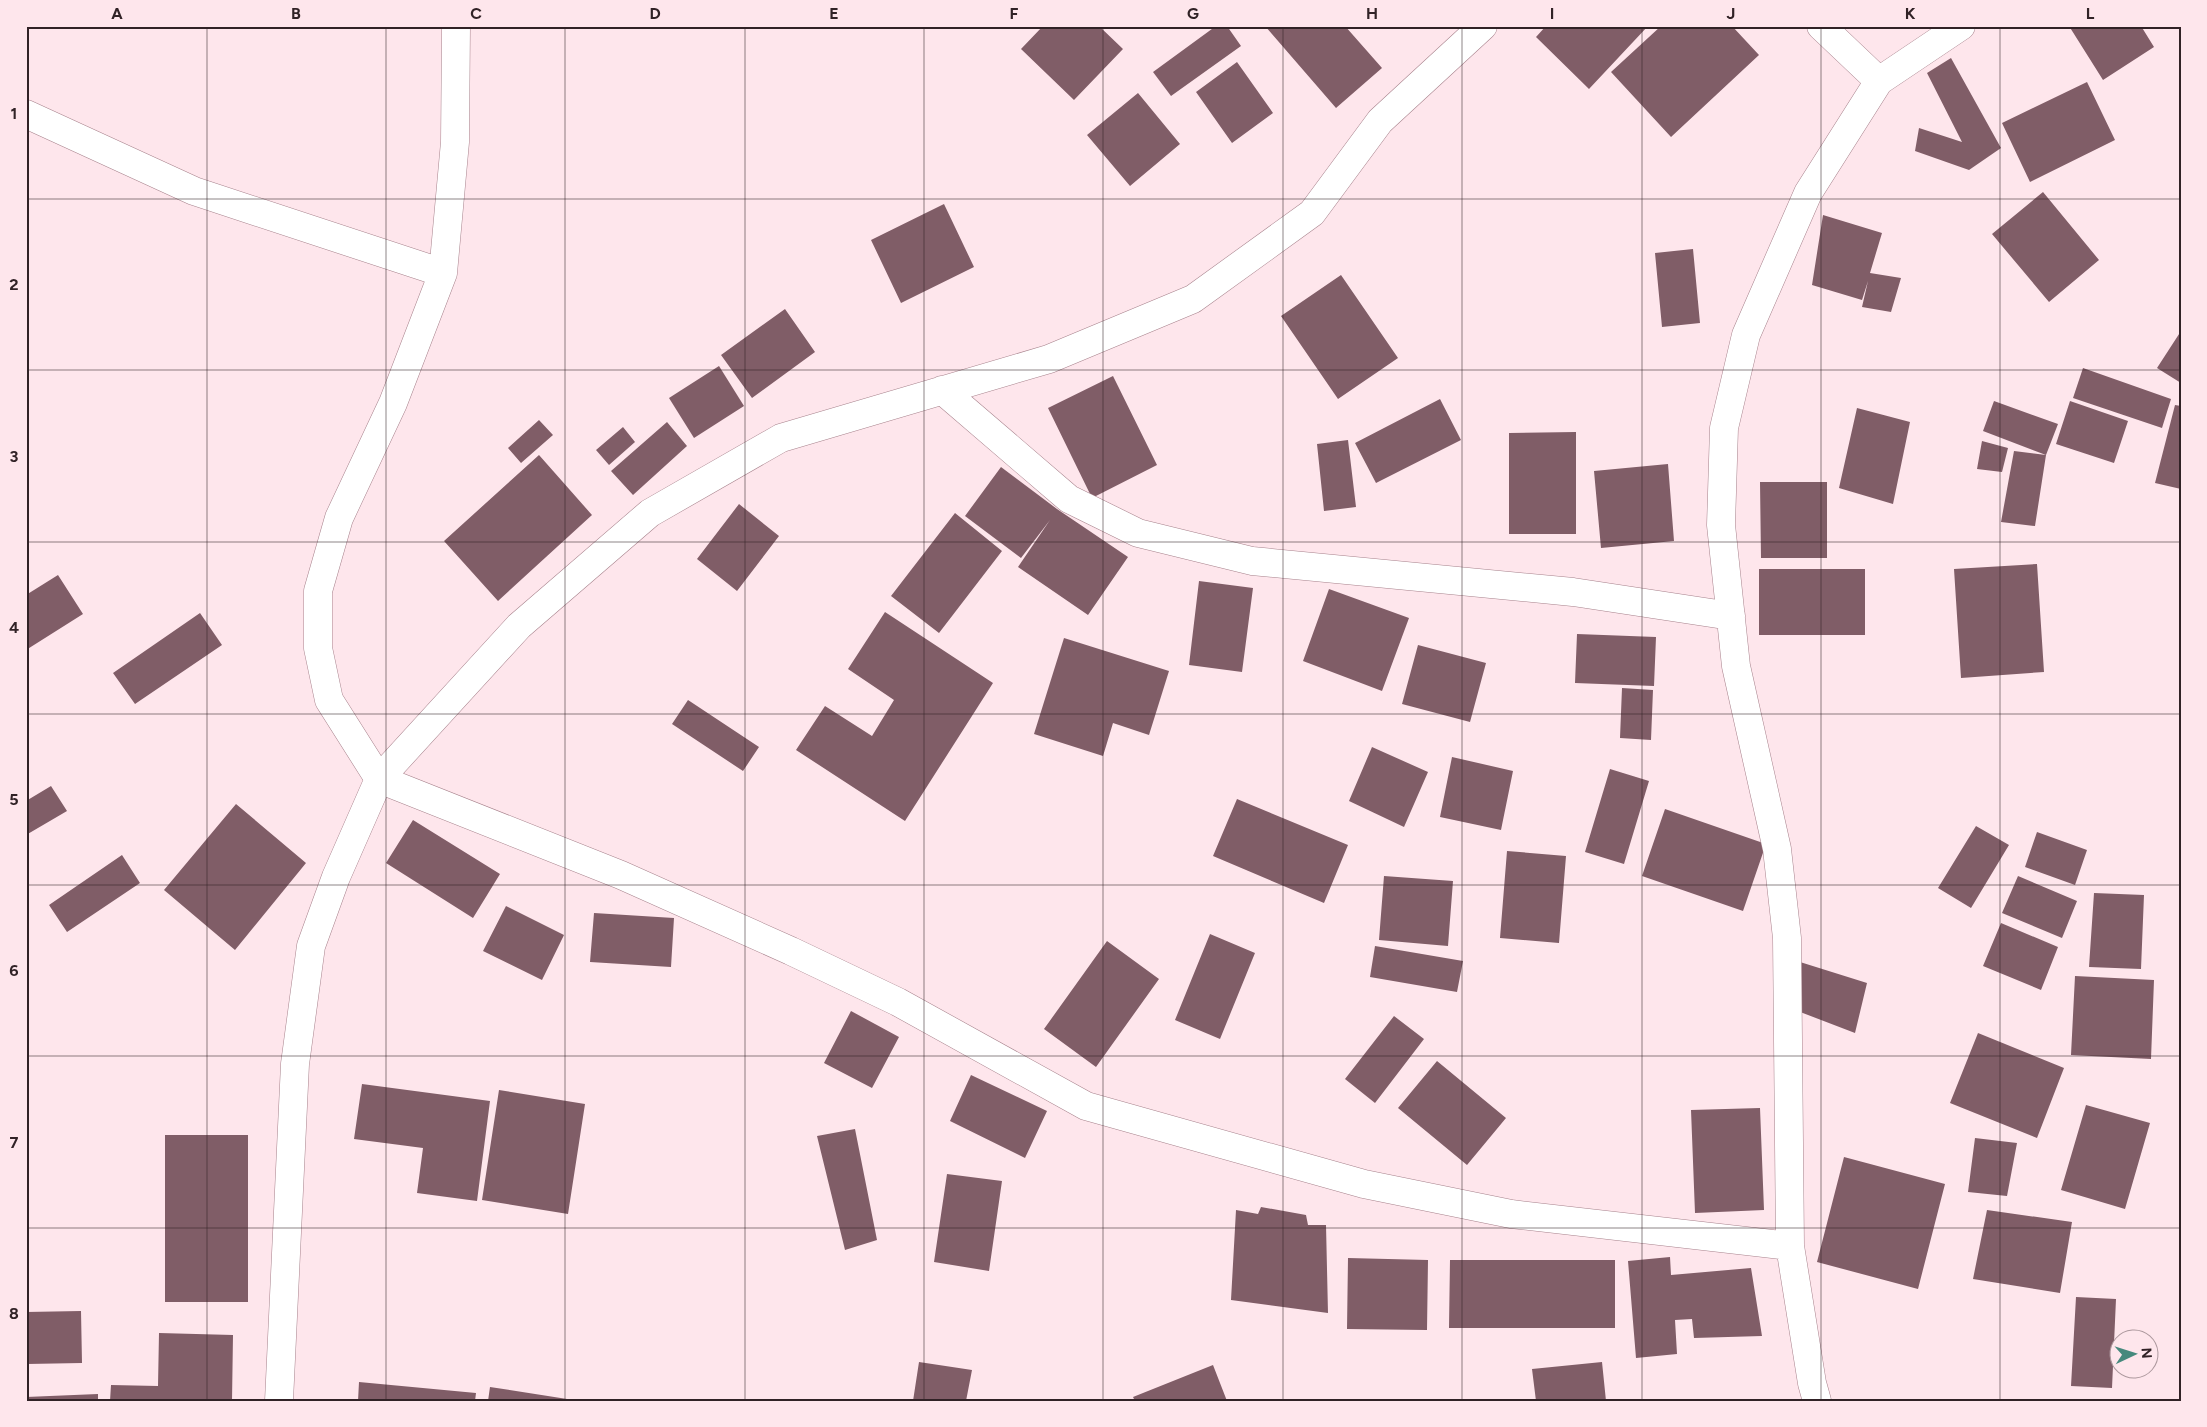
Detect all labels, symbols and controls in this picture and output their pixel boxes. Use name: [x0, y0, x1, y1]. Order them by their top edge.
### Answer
text: A: [111, 4, 123, 23]
text: B: [291, 4, 301, 23]
text: C: [470, 4, 482, 23]
text: D: [649, 4, 661, 23]
text: E: [829, 4, 839, 23]
text: F: [1010, 4, 1019, 23]
text: G: [1187, 4, 1199, 23]
text: H: [1366, 4, 1378, 23]
text: I: [1550, 4, 1554, 23]
text: J: [1727, 4, 1735, 23]
text: K: [1905, 4, 1916, 23]
text: L: [2086, 4, 2095, 23]
text: 1: [11, 104, 17, 123]
text: 2: [9, 275, 19, 294]
text: 3: [10, 447, 19, 466]
text: 4: [9, 618, 19, 637]
text: 5: [9, 790, 19, 809]
text: 6: [9, 961, 19, 980]
text: 7: [10, 1133, 19, 1152]
text: 8: [9, 1304, 19, 1323]
north arrow: [2110, 1330, 2160, 1380]
text: N: [2138, 1347, 2155, 1359]

